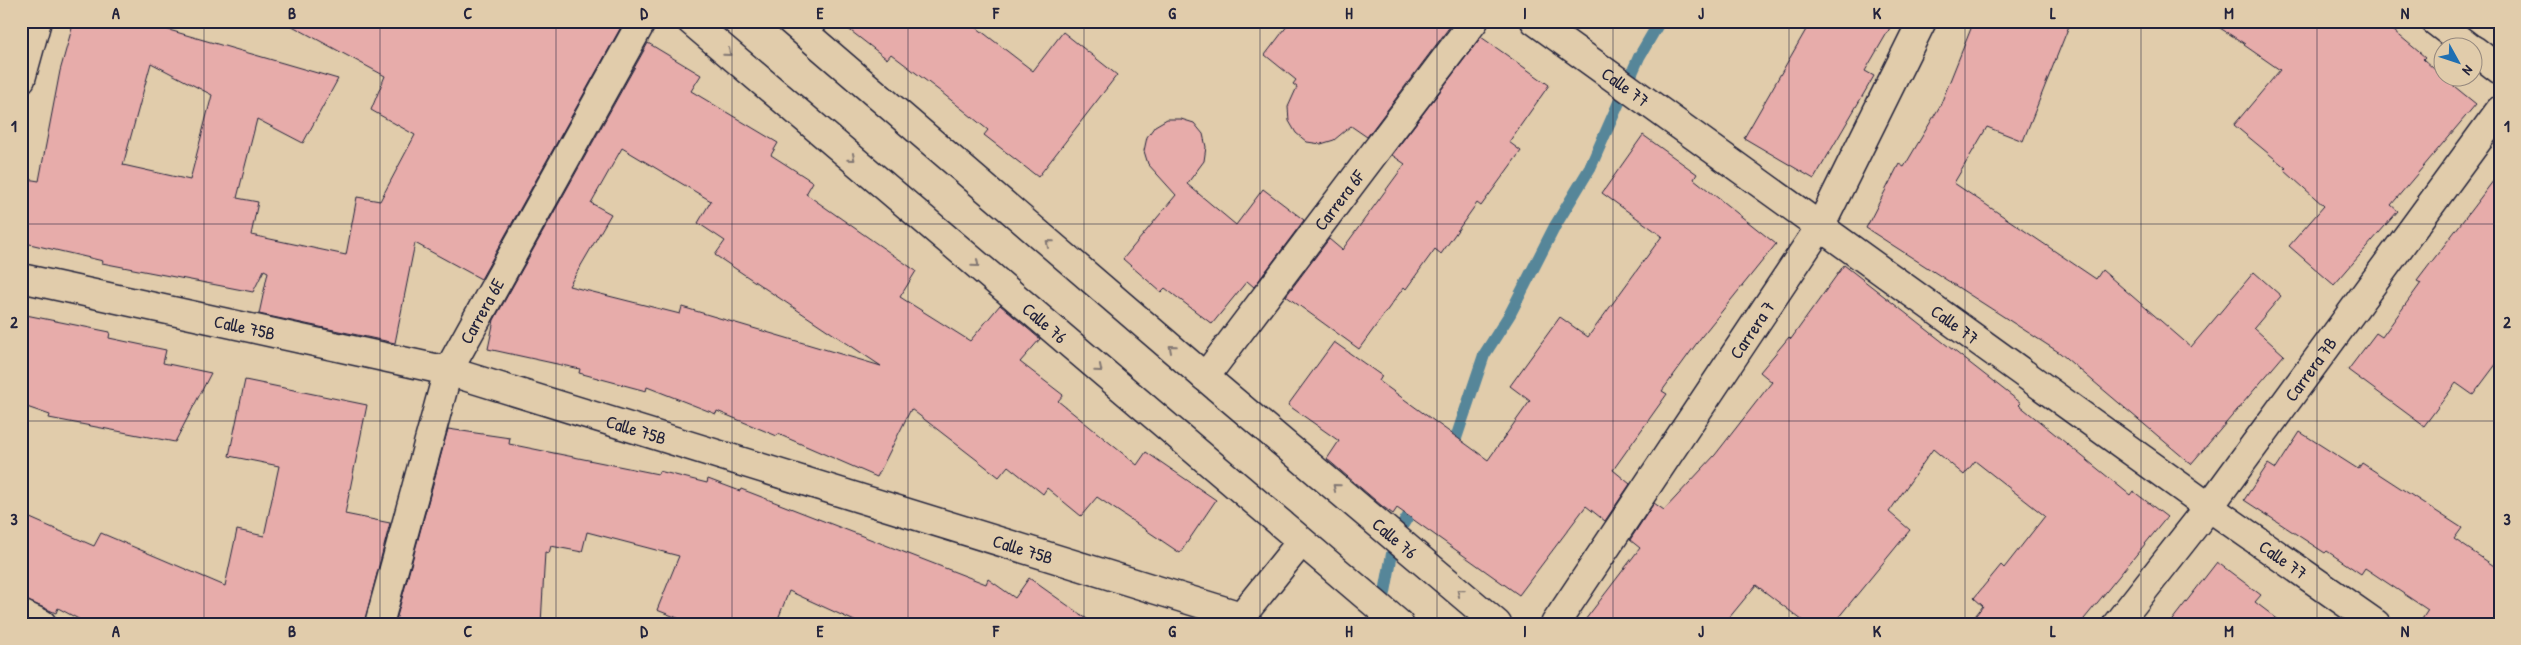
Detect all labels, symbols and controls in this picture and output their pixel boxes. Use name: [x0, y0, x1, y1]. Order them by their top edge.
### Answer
text: A: [112, 2, 120, 24]
text: B: [288, 2, 296, 24]
text: C: [464, 2, 473, 24]
text: D: [640, 2, 648, 24]
text: E: [816, 2, 824, 24]
text: F: [992, 2, 1000, 24]
text: G: [1168, 2, 1176, 24]
text: H: [1345, 2, 1353, 24]
text: I: [1523, 2, 1527, 24]
text: J: [1698, 2, 1704, 24]
text: K: [1873, 2, 1882, 24]
text: L: [2050, 2, 2056, 24]
text: M: [2224, 2, 2234, 24]
text: N: [2401, 2, 2410, 24]
north arrow: [2434, 38, 2484, 88]
one-way arrow: [723, 47, 732, 56]
street label: Calle 77: [1597, 61, 1655, 112]
text: N: [2458, 62, 2478, 80]
text: 1: [11, 115, 17, 137]
text: 1: [2504, 115, 2510, 137]
one-way arrow: [846, 153, 855, 161]
street label: Carrera 6F: [1308, 163, 1371, 235]
one-way arrow: [1045, 239, 1054, 248]
one-way arrow: [970, 258, 979, 267]
street label: Carrera 6E: [453, 274, 510, 348]
street label: Calle 76: [1017, 296, 1073, 349]
street label: Carrera 7: [1723, 296, 1780, 364]
street label: Calle 77: [1926, 298, 1984, 350]
street label: Calle 75B: [212, 308, 278, 346]
text: 2: [10, 311, 18, 333]
text: 2: [2503, 311, 2511, 333]
street label: Carrera 7B: [2278, 332, 2342, 406]
one-way arrow: [1169, 346, 1178, 354]
one-way arrow: [1094, 364, 1103, 373]
street label: Calle 75B: [603, 408, 669, 450]
one-way arrow: [1333, 485, 1342, 493]
text: 3: [10, 508, 18, 530]
text: 3: [2503, 508, 2511, 530]
street label: Calle 76: [1367, 511, 1423, 564]
street label: Calle 75B: [990, 528, 1056, 570]
street label: Calle 77: [2254, 534, 2313, 585]
one-way arrow: [1457, 589, 1466, 598]
text: A: [112, 620, 120, 642]
text: B: [288, 620, 296, 642]
text: C: [464, 620, 473, 642]
text: D: [640, 620, 648, 642]
text: E: [816, 620, 824, 642]
text: F: [992, 620, 1000, 642]
text: G: [1168, 620, 1176, 642]
text: H: [1345, 620, 1353, 642]
text: I: [1523, 620, 1527, 642]
text: J: [1698, 620, 1704, 642]
text: K: [1873, 620, 1882, 642]
text: L: [2050, 620, 2056, 642]
text: M: [2224, 620, 2234, 642]
text: N: [2401, 620, 2410, 642]

